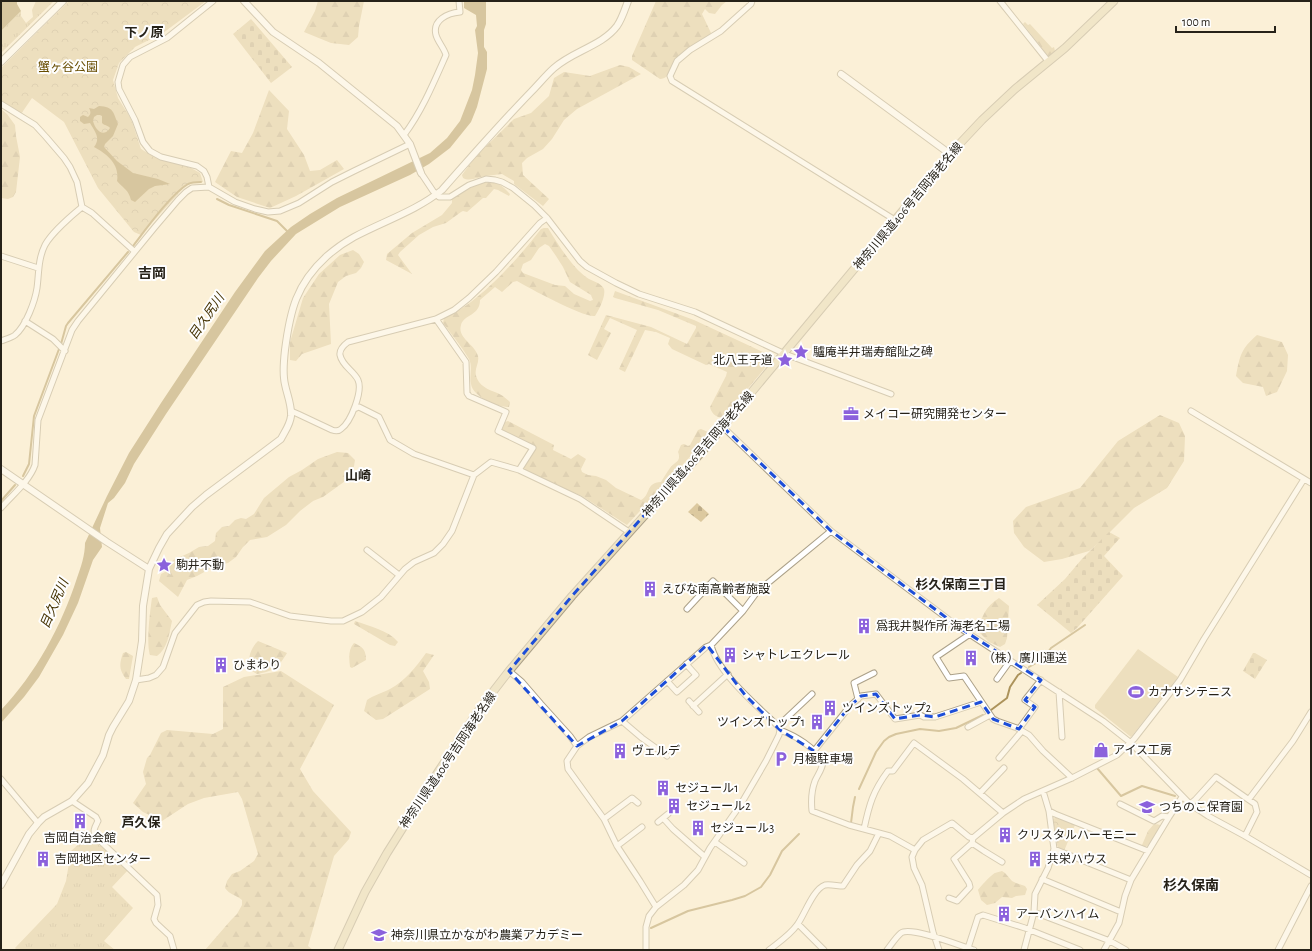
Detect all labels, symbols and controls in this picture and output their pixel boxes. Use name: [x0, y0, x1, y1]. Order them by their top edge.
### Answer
scale bar: [1176, 8, 1275, 34]
text: 100 m: [1182, 16, 1210, 28]
district label: 下ノ原: [124, 26, 164, 40]
park label: 蟹ヶ谷公園: [38, 60, 98, 73]
street label: 神奈川県道406号吉岡海老名線: [851, 140, 965, 272]
district label: 吉岡: [138, 266, 166, 281]
water label: 目久尻川: [186, 290, 228, 342]
place icon: 驢庵半井瑞寿館阯之碑: [792, 343, 810, 361]
place label: 驢庵半井瑞寿館阯之碑: [813, 345, 933, 358]
place icon: 北八王子道: [776, 351, 794, 369]
place label: 北八王子道: [713, 353, 773, 366]
street label: 神奈川県道406号吉岡海老名線: [640, 388, 756, 519]
office icon: メイコー研究開発センター: [842, 405, 860, 423]
place label: メイコー研究開発センター: [863, 407, 1007, 420]
district label: 山崎: [345, 469, 371, 483]
place icon: 駒井不動: [155, 556, 173, 574]
place label: 駒井不動: [176, 558, 224, 571]
water label: 目久尻川: [38, 575, 72, 630]
district label: 杉久保南三丁目: [915, 577, 1007, 592]
building icon: えびな南高齢者施設: [641, 580, 659, 598]
place label: えびな南高齢者施設: [662, 582, 770, 595]
building icon: 爲我井製作所 海老名工場: [855, 617, 873, 635]
place label: 爲我井製作所 海老名工場: [876, 619, 1010, 632]
building icon: シャトレエクレール: [721, 646, 739, 664]
place label: シャトレエクレール: [742, 649, 850, 661]
building icon: （株）廣川運送: [962, 649, 980, 667]
place label: （株）廣川運送: [983, 651, 1067, 664]
building icon: ひまわり: [212, 656, 230, 674]
place label: ひまわり: [233, 658, 281, 671]
sports icon: カナサシテニス: [1127, 683, 1145, 701]
place label: カナサシテニス: [1148, 686, 1232, 698]
street label: 神奈川県道406号吉岡海老名線: [397, 689, 498, 830]
building icon: ツインズトップ2: [821, 699, 839, 717]
place label: ツインズトップ2: [842, 701, 932, 714]
building icon: ツインズトップ1: [808, 713, 826, 731]
place label: ツインズトップ1: [717, 715, 805, 728]
shop icon: アイス工房: [1092, 741, 1110, 759]
building icon: ヴェルデ: [611, 742, 629, 760]
place label: ヴェルデ: [632, 744, 680, 757]
place label: アイス工房: [1113, 744, 1172, 756]
parking icon: 月極駐車場: [772, 750, 790, 768]
place label: 月極駐車場: [793, 752, 853, 765]
building icon: セジュール1: [654, 779, 672, 797]
place label: セジュール1: [675, 782, 738, 794]
building icon: セジュール2: [665, 797, 683, 815]
school or university icon: つちのこ保育園: [1138, 798, 1156, 816]
place label: セジュール2: [686, 800, 751, 812]
place label: つちのこ保育園: [1159, 800, 1243, 813]
building icon: 吉岡自治会館: [71, 812, 89, 830]
district label: 芦久保: [121, 815, 161, 830]
building icon: セジュール3: [689, 819, 707, 837]
place label: セジュール3: [710, 822, 774, 834]
building icon: クリスタルハーモニー: [996, 826, 1014, 844]
place label: クリスタルハーモニー: [1017, 829, 1137, 841]
place label: 吉岡自治会館: [44, 831, 116, 844]
building icon: 吉岡地区センター: [34, 850, 52, 868]
building icon: 共栄ハウス: [1026, 850, 1044, 868]
place label: 共栄ハウス: [1047, 852, 1107, 865]
place label: 吉岡地区センター: [55, 853, 151, 865]
district label: 杉久保南: [1163, 878, 1219, 893]
building icon: アーバンハイム: [995, 905, 1013, 923]
place label: アーバンハイム: [1016, 908, 1099, 920]
school or university icon: 神奈川県立かながわ農業アカデミー: [370, 926, 388, 944]
place label: 神奈川県立かながわ農業アカデミー: [391, 928, 583, 941]

